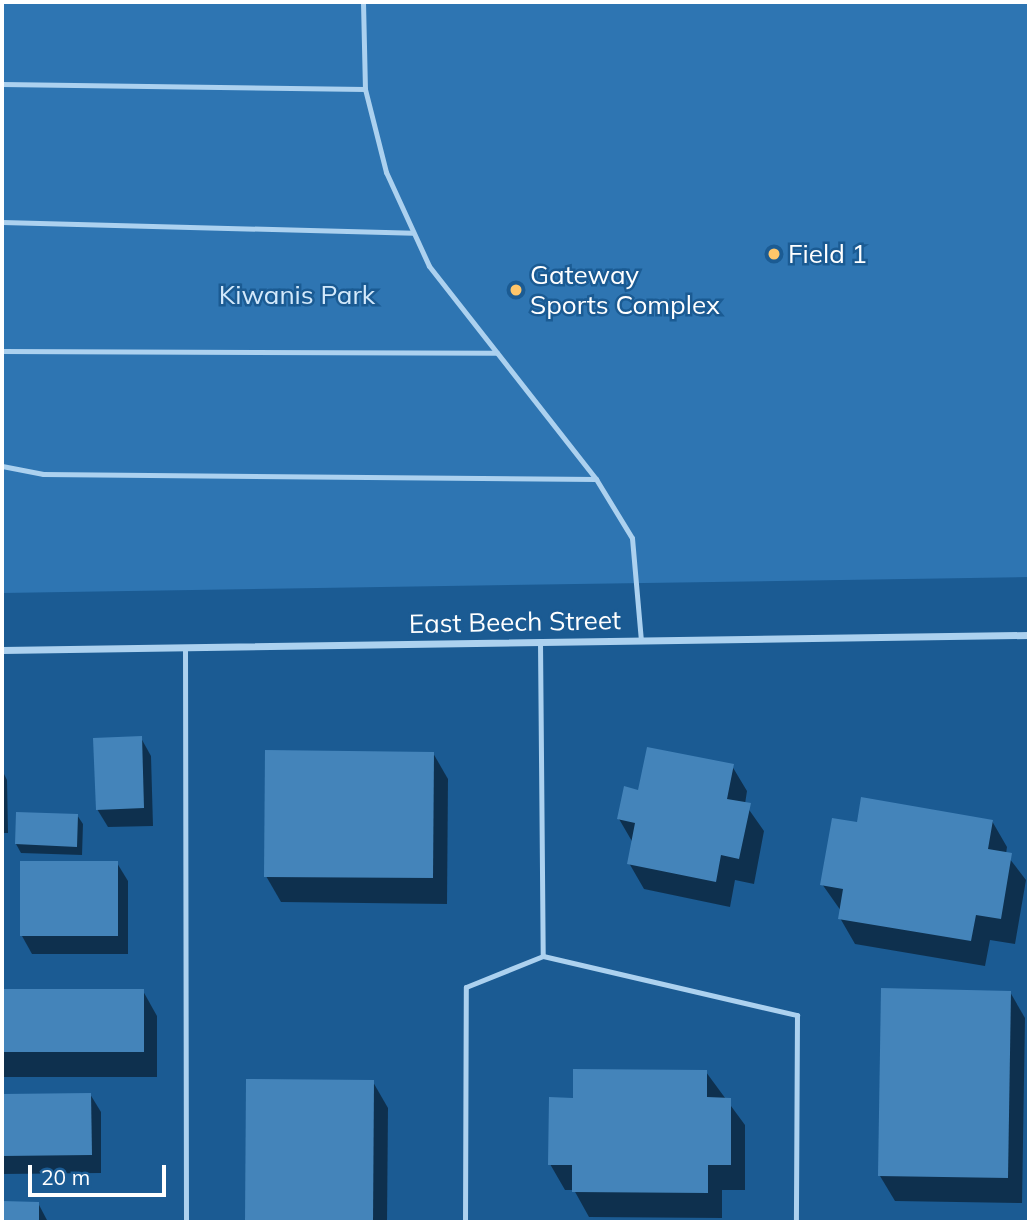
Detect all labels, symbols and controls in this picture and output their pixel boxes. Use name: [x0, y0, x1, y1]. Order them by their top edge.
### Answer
place label: Field 1: [788, 238, 867, 270]
marker: Field 1: [766, 246, 782, 262]
place label: Gateway Sports Complex: [530, 259, 720, 320]
park label: Kiwanis Park: [219, 279, 375, 311]
marker: Gateway Sports Complex: [508, 282, 524, 298]
street label: East Beech Street: [409, 605, 621, 639]
scale bar: [32, 1150, 170, 1194]
text: 20 m: [41, 1164, 90, 1190]

